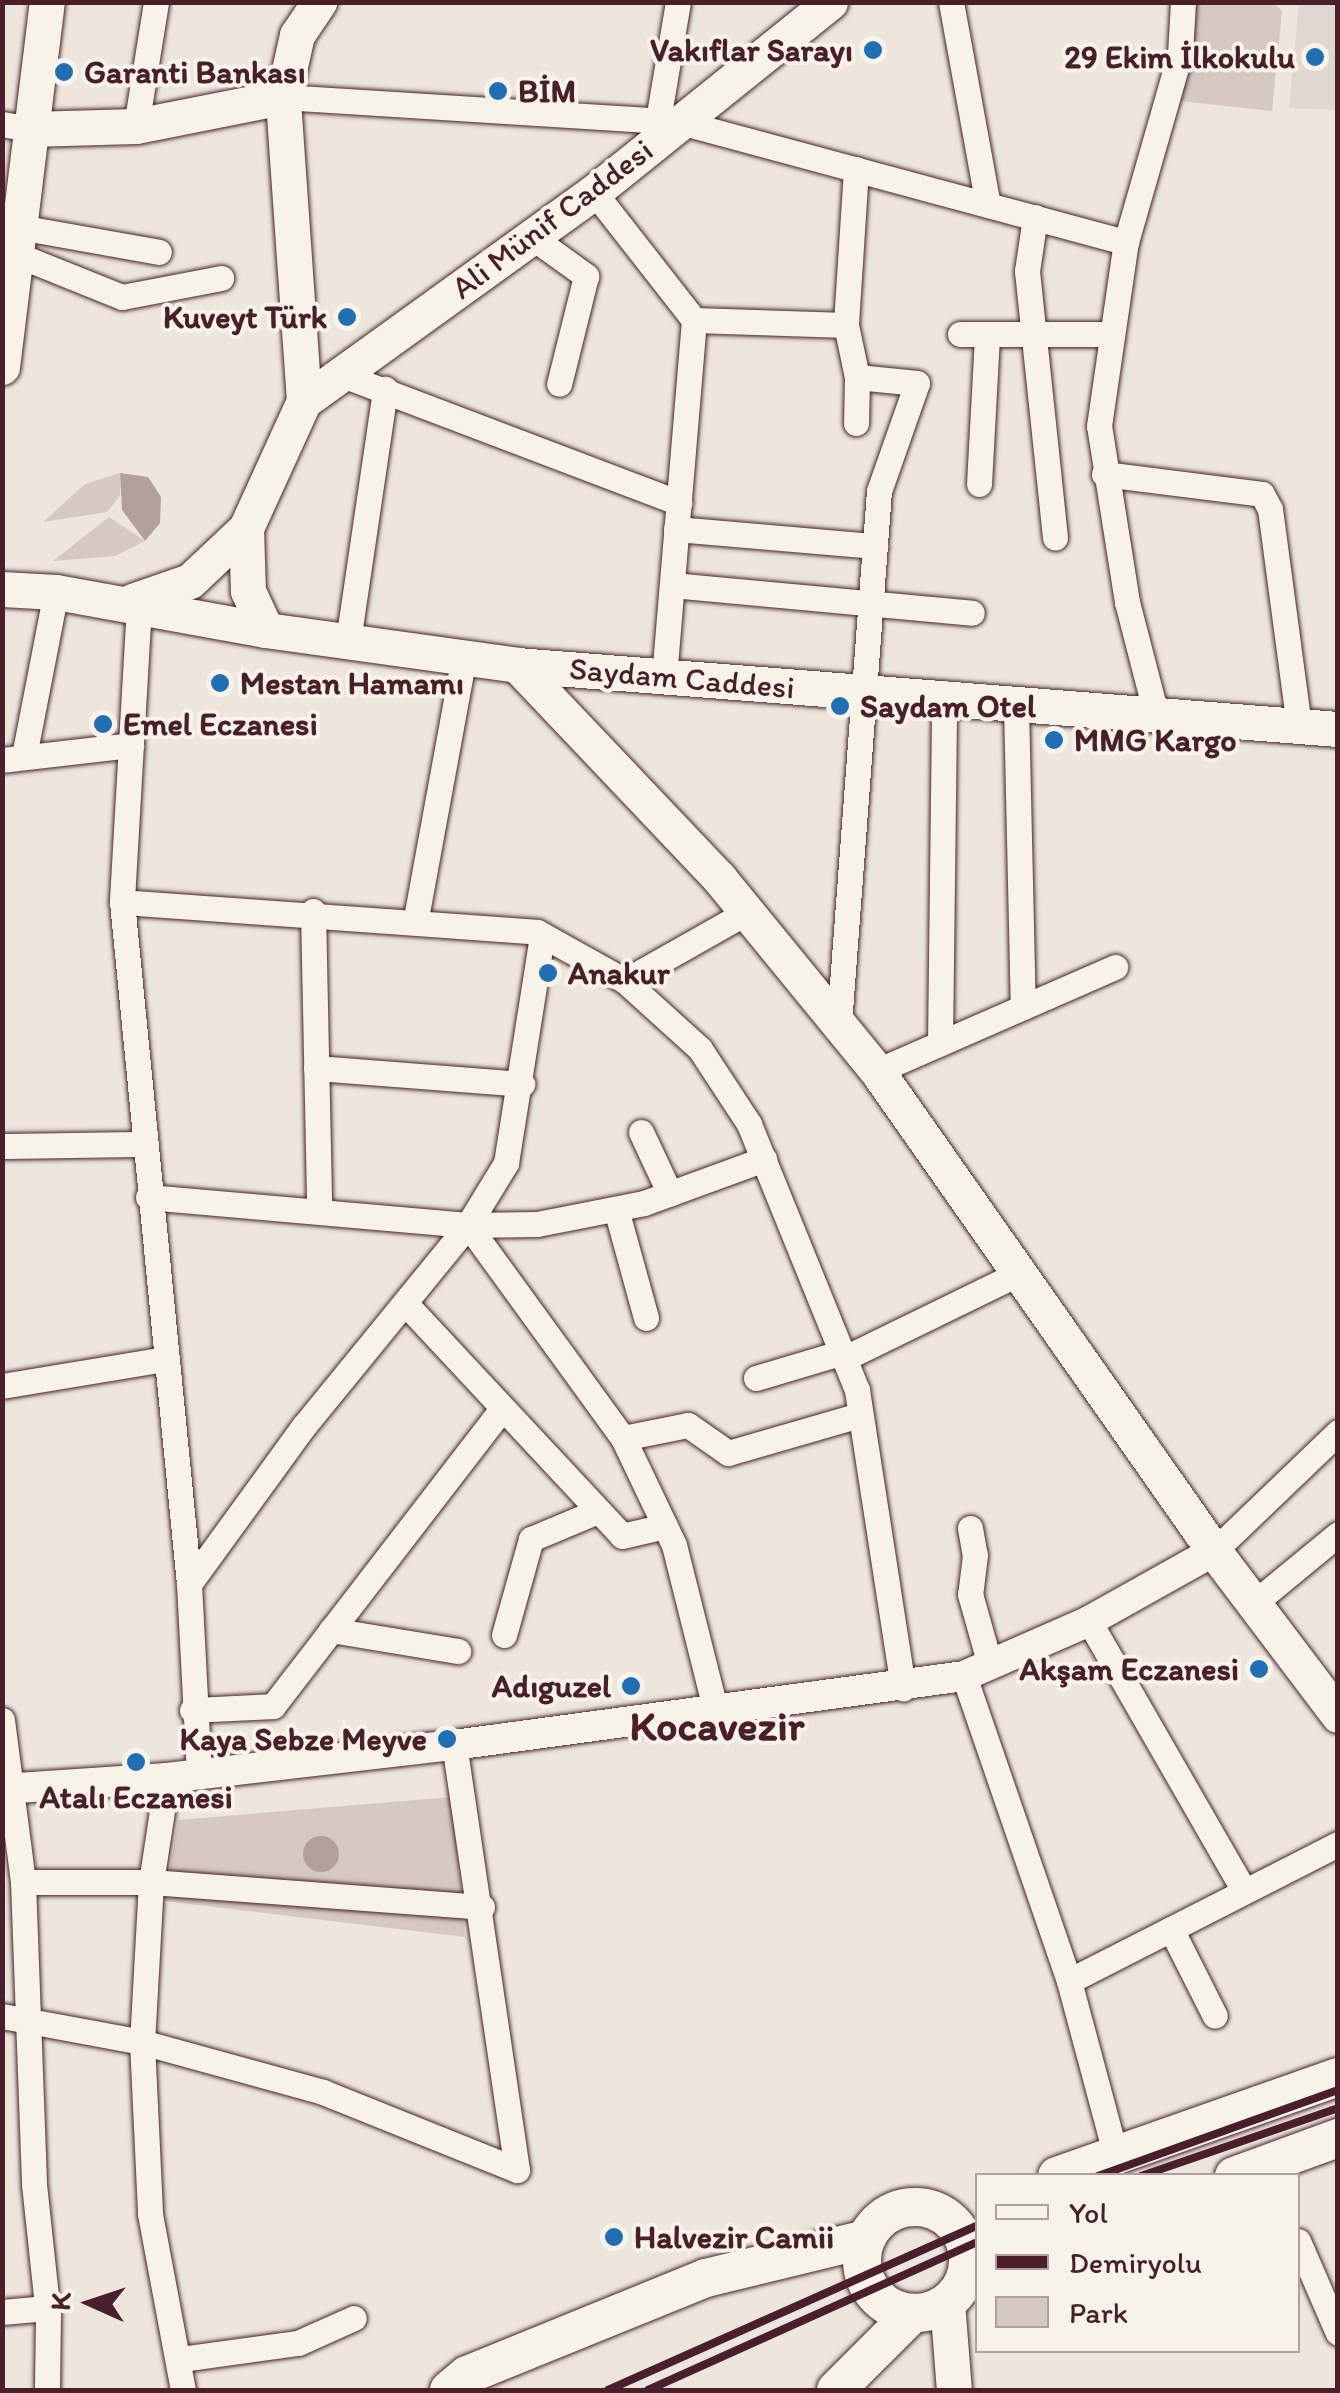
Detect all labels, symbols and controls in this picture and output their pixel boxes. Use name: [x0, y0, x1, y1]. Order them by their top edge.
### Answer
place label: Vakıflar Sarayı: [650, 31, 853, 69]
place label: 29 Ekim İlkokulu: [1064, 38, 1295, 76]
marker: Vakıflar Sarayı: [862, 39, 884, 61]
marker: 29 Ekim İlkokulu: [1304, 46, 1326, 68]
place label: Garanti Bankası: [84, 53, 306, 91]
marker: Garanti Bankası: [53, 61, 75, 83]
place label: BİM: [518, 72, 576, 110]
marker: BİM: [487, 80, 509, 102]
street label: Ali Münif Caddesi: [443, 131, 661, 307]
place label: Kuveyt Türk: [163, 298, 327, 336]
marker: Kuveyt Türk: [336, 306, 358, 328]
street label: Saydam Caddesi: [568, 649, 796, 707]
place label: Mestan Hamamı: [240, 664, 463, 702]
marker: Mestan Hamamı: [209, 672, 231, 694]
place label: Saydam Otel: [860, 687, 1036, 725]
marker: Saydam Otel: [829, 695, 851, 717]
place label: Emel Eczanesi: [123, 705, 319, 743]
marker: Emel Eczanesi: [92, 713, 114, 735]
place label: MMG Kargo: [1074, 721, 1237, 759]
marker: MMG Kargo: [1043, 729, 1065, 751]
place label: Anakur: [568, 954, 670, 992]
marker: Anakur: [537, 962, 559, 984]
place label: Akşam Eczanesi: [1018, 1650, 1239, 1688]
marker: Akşam Eczanesi: [1248, 1658, 1270, 1680]
place label: Adıguzel: [492, 1667, 611, 1705]
marker: Adıguzel: [620, 1675, 642, 1697]
district label: Kocavezir: [629, 1701, 805, 1751]
place label: Kaya Sebze Meyve: [180, 1720, 427, 1758]
marker: Kaya Sebze Meyve: [436, 1728, 458, 1750]
marker: Atalı Eczanesi: [125, 1751, 147, 1773]
place label: Atalı Eczanesi: [39, 1778, 233, 1816]
legend: [975, 2173, 1300, 2353]
text: Yol: [1069, 2194, 1108, 2231]
place label: Halvezir Camii: [634, 2218, 835, 2256]
marker: Halvezir Camii: [603, 2226, 625, 2248]
text: Demiryolu: [1069, 2244, 1202, 2281]
north arrow: [40, 2253, 140, 2353]
text: K: [43, 2292, 77, 2311]
text: Park: [1069, 2294, 1128, 2331]

